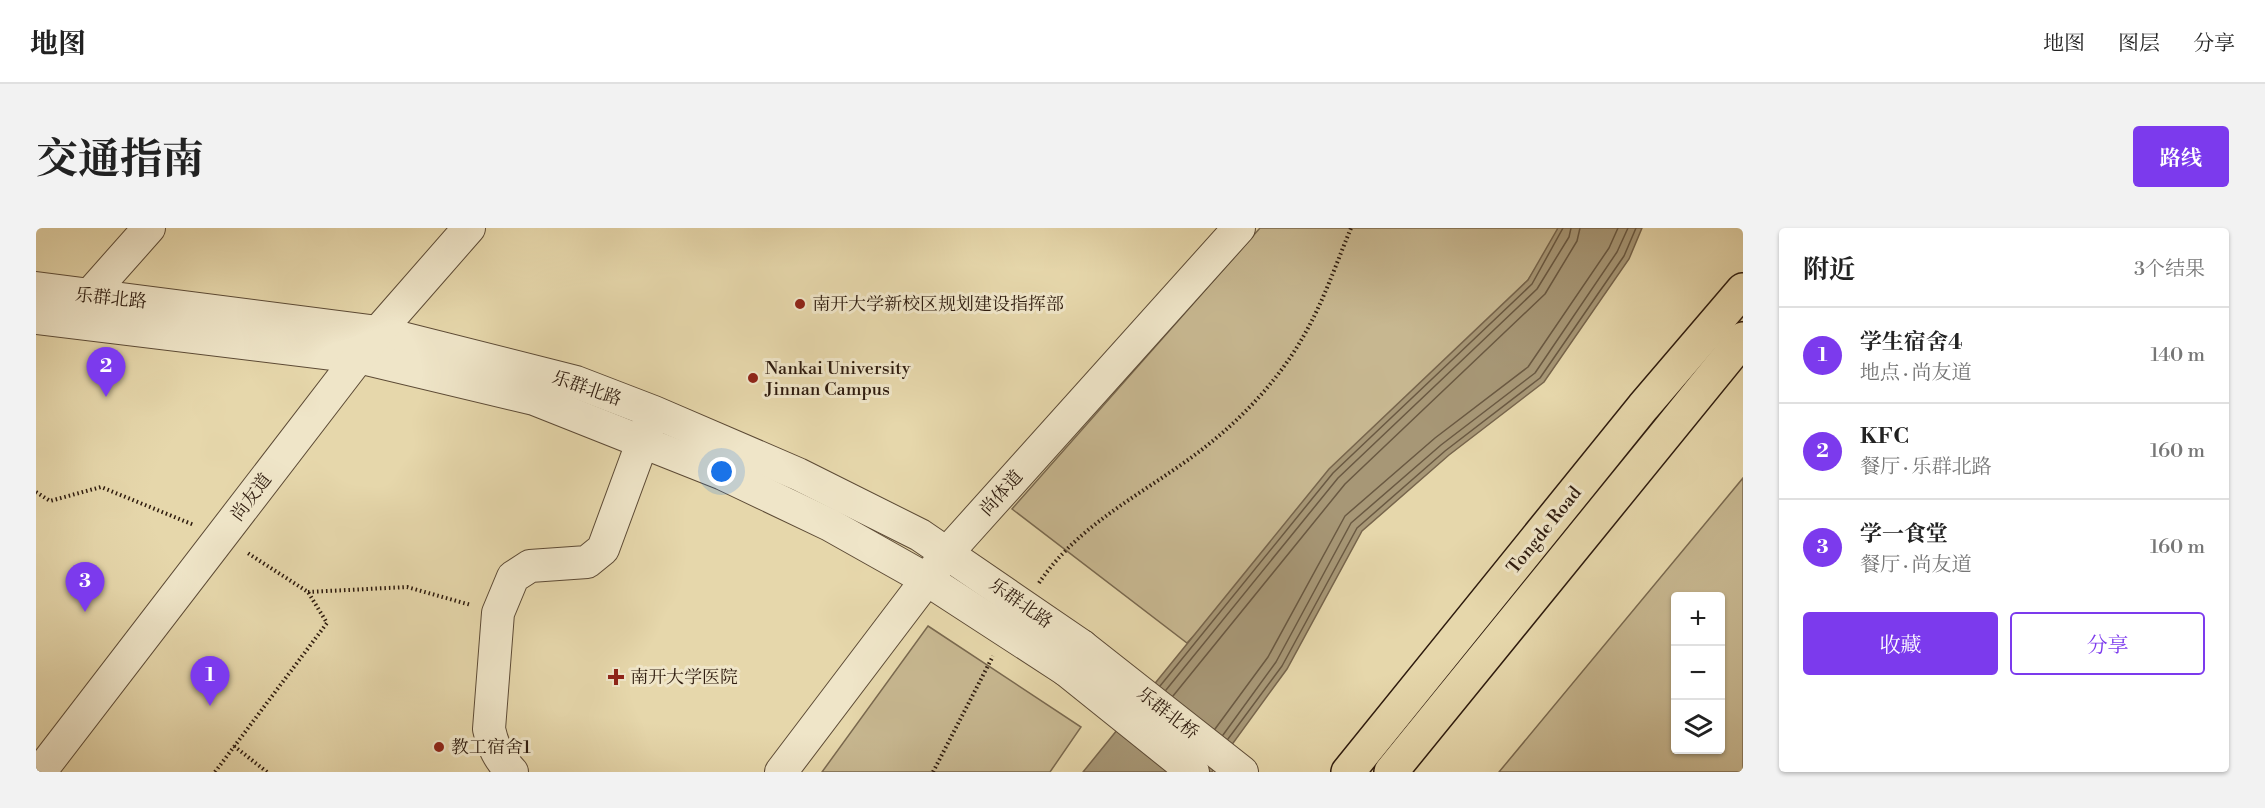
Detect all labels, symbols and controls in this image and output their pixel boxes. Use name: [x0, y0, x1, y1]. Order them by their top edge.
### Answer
text: 地图: [30, 27, 86, 62]
text: 地图: [2043, 31, 2085, 57]
text: 图层: [2118, 31, 2160, 57]
text: 分享: [2193, 31, 2235, 57]
button: 路线: [2133, 126, 2229, 187]
text: 交通指南: [36, 134, 204, 187]
text: 附近: [1803, 254, 1855, 286]
text: 3个结果: [2134, 257, 2205, 282]
street label: 乐群北路: [74, 283, 148, 314]
place label: 南开大学新校区规划建设指挥部: [812, 293, 1064, 316]
marker: 南开大学新校区规划建设指挥部: [793, 297, 807, 311]
text: 学生宿舍4: [1860, 329, 1963, 356]
text: 1: [1818, 343, 1827, 368]
text: 140 m: [2150, 343, 2205, 368]
pin: 2: [86, 348, 126, 397]
place label: Nankai University Jinnan Campus: [764, 357, 911, 401]
text: 地点 · 尚友道: [1860, 361, 1972, 386]
street label: 乐群北路: [549, 366, 625, 411]
marker: Nankai University Jinnan Campus: [746, 371, 760, 385]
text: KFC: [1860, 423, 1909, 450]
text: 2: [1816, 439, 1829, 464]
text: 160 m: [2150, 439, 2205, 464]
text: 餐厅 · 乐群北路: [1860, 455, 1992, 480]
your location: [707, 457, 736, 486]
street label: 尚体道: [975, 466, 1028, 521]
street label: 尚友道: [226, 469, 277, 526]
street label: Tongde Road: [1502, 481, 1587, 579]
text: 学一食堂: [1860, 521, 1948, 548]
text: 3: [1816, 535, 1829, 560]
text: 160 m: [2150, 535, 2205, 560]
text: 餐厅 · 尚友道: [1860, 553, 1972, 578]
pin: 3: [65, 562, 104, 612]
street label: 乐群北路: [985, 573, 1057, 633]
map controls: [1671, 592, 1725, 754]
button: +: [1671, 592, 1725, 646]
button: 收藏: [1803, 612, 1998, 675]
button: 分享: [2010, 612, 2205, 675]
button: −: [1671, 646, 1725, 700]
pin: 1: [190, 656, 230, 706]
place label: 南开大学医院: [630, 666, 738, 689]
marker: 南开大学医院: [607, 668, 625, 686]
street label: 乐群北桥: [1132, 682, 1203, 745]
button: layers: [1671, 700, 1725, 754]
place label: 教工宿舍1: [451, 736, 531, 759]
marker: 教工宿舍1: [432, 740, 446, 754]

